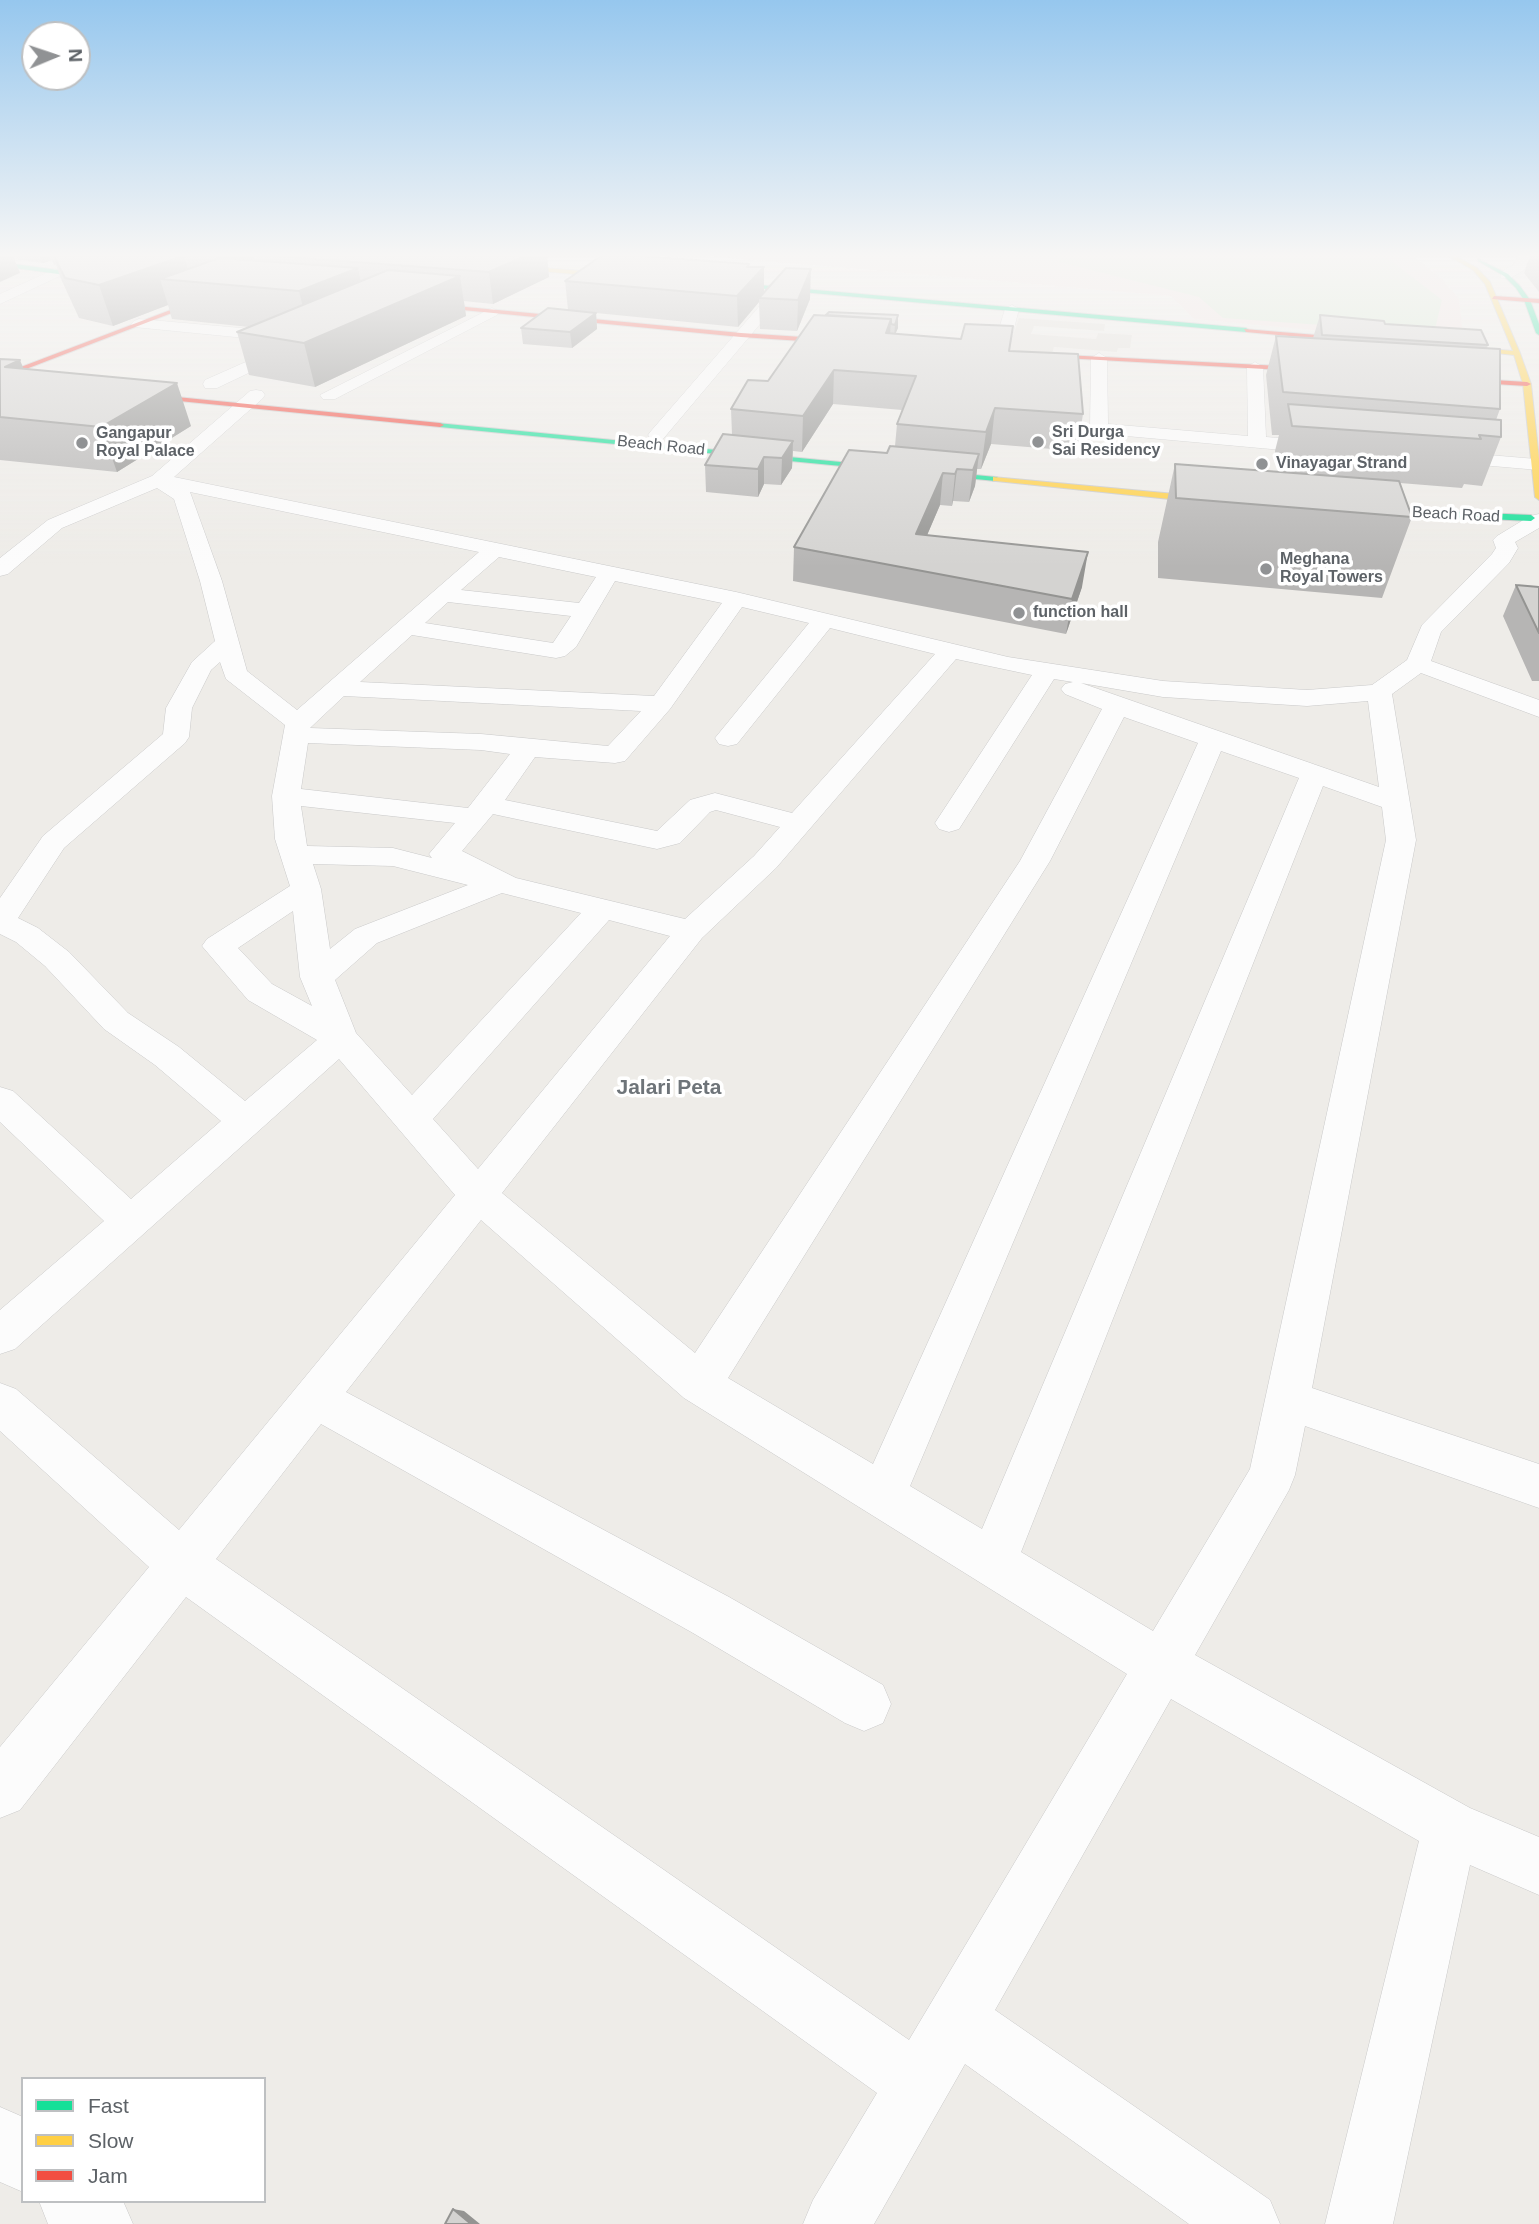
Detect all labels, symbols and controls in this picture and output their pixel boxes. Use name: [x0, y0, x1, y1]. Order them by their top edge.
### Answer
north arrow: [21, 21, 91, 91]
text: N: [65, 48, 86, 63]
place label: Sri Durga Sai Residency: [1052, 423, 1160, 461]
place label: Gangapur Royal Palace: [96, 424, 195, 462]
street label: Beach Road: [616, 432, 706, 460]
marker: Sri Durga Sai Residency: [1030, 434, 1046, 450]
marker: Gangapur Royal Palace: [74, 435, 90, 451]
place label: Vinayagar Strand: [1276, 454, 1407, 474]
marker: Vinayagar Strand: [1254, 456, 1270, 472]
street label: Beach Road: [1412, 503, 1500, 527]
place label: Meghana Royal Towers: [1280, 550, 1383, 588]
marker: Meghana Royal Towers: [1258, 561, 1274, 577]
place label: function hall: [1033, 603, 1128, 623]
marker: function hall: [1011, 605, 1027, 621]
district label: Jalari Peta: [616, 1075, 722, 1101]
legend: [21, 2077, 266, 2203]
text: Fast: [88, 2094, 129, 2117]
text: Slow: [88, 2129, 134, 2152]
text: Jam: [88, 2164, 128, 2187]

